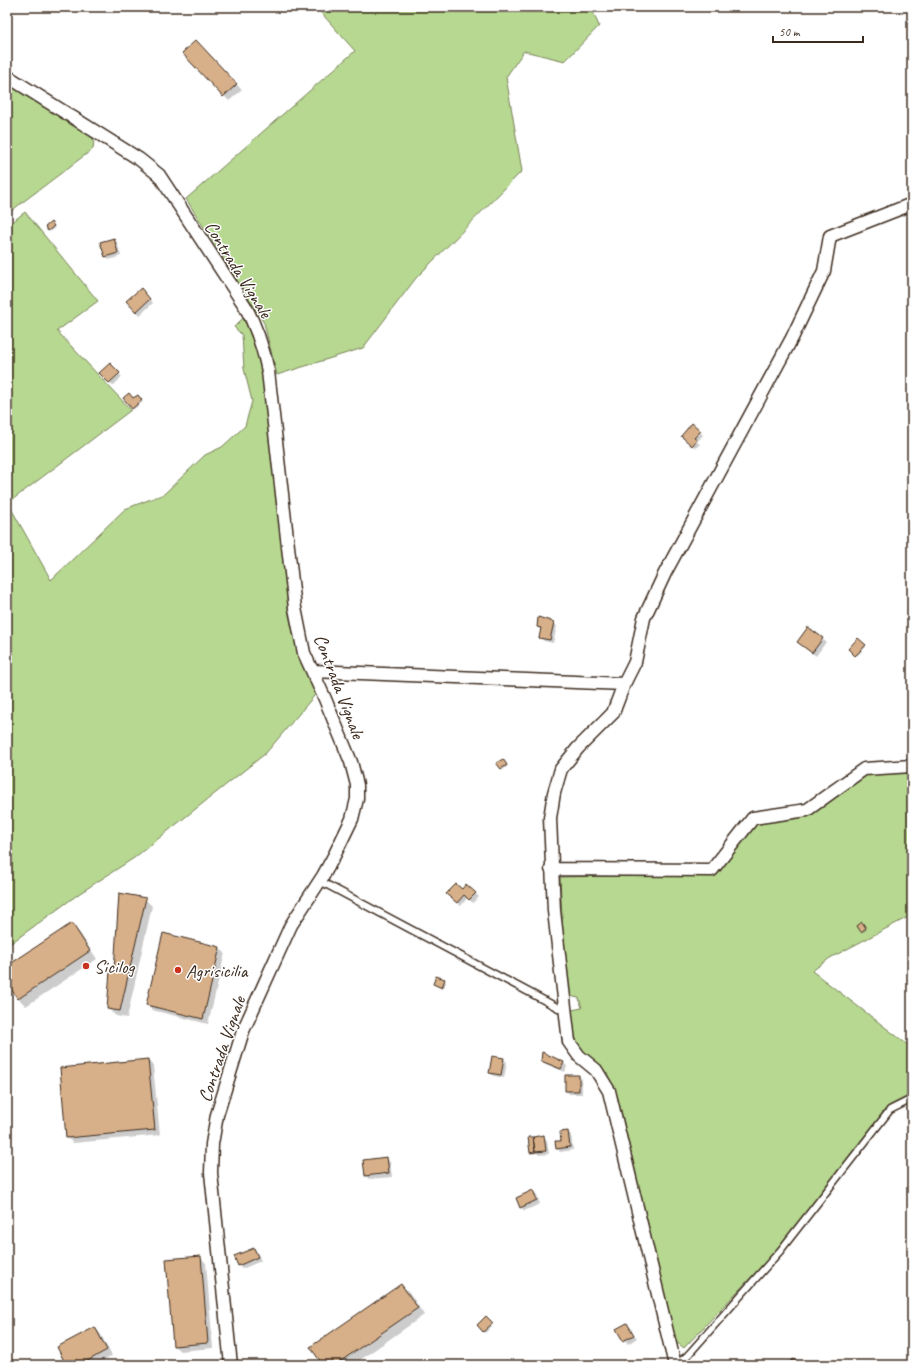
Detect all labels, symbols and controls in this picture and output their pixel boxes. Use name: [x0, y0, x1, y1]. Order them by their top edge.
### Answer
scale bar: [773, 18, 863, 44]
text: 50 m: [779, 24, 801, 40]
street label: Contrada Vignale: [199, 217, 278, 324]
street label: Contrada Vignale: [308, 631, 371, 744]
place label: Sicilog: [94, 955, 135, 979]
place label: Agrisicilia: [186, 959, 249, 983]
marker: Sicilog: [81, 961, 91, 971]
marker: Agrisicilia: [173, 965, 183, 975]
street label: Contrada Vignale: [193, 992, 252, 1105]

